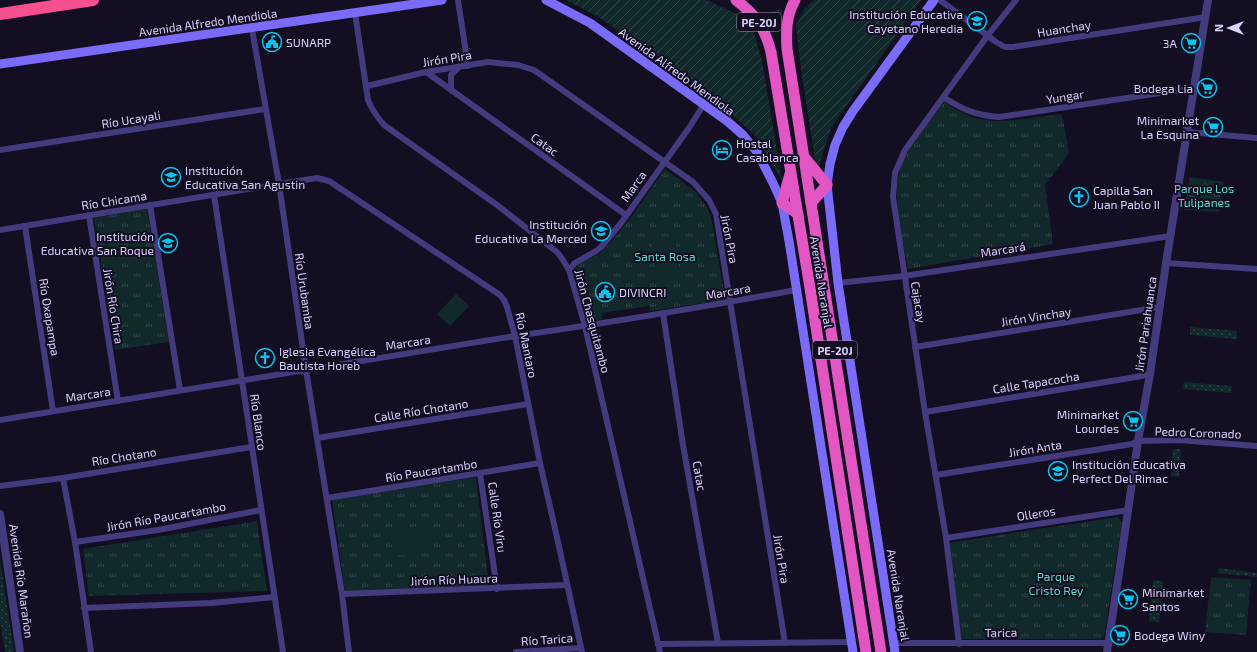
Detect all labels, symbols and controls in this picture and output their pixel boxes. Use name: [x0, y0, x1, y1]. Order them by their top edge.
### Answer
street label: Avenida Alfredo Mendiola: [138, 5, 278, 39]
place label: Institución Educativa Cayetano Heredia: [849, 7, 963, 35]
north arrow: [1209, 8, 1249, 48]
school or university icon: Institución Educativa Cayetano Heredia: [966, 10, 988, 32]
road number: PE-20J: [737, 13, 781, 31]
street label: Huanchay: [1036, 17, 1092, 39]
street label: Avenida Alfredo Mendiola: [616, 24, 738, 118]
text: N: [1212, 24, 1225, 32]
public building icon: SUNARP: [261, 31, 283, 53]
supermarket icon: 3A: [1180, 32, 1202, 54]
place label: SUNARP: [286, 35, 331, 49]
place label: 3A: [1163, 36, 1178, 50]
street label: Jirón Pira: [421, 47, 473, 69]
supermarket icon: Bodega Lia: [1196, 77, 1218, 99]
place label: Bodega Lia: [1134, 81, 1193, 95]
street label: Yungar: [1045, 86, 1085, 106]
street label: Río Ucayali: [100, 107, 162, 131]
place label: Minimarket La Esquina: [1137, 113, 1199, 141]
supermarket icon: Minimarket La Esquina: [1202, 116, 1224, 138]
street label: Catac: [529, 130, 562, 159]
place label: Hostal Casablanca: [736, 136, 799, 164]
hotel icon: Hostal Casablanca: [711, 139, 733, 161]
place label: Institución Educativa San Agustin: [185, 163, 305, 191]
school or university icon: Institución Educativa San Agustin: [160, 166, 182, 188]
street label: Marca: [617, 168, 649, 204]
park label: Parque Los Tulipanes: [1174, 181, 1234, 209]
place label: Capilla San Juan Pablo II: [1093, 183, 1160, 211]
church icon: Capilla San Juan Pablo II: [1068, 186, 1090, 208]
street label: Río Chicama: [80, 188, 148, 212]
street label: Jirón Pira: [718, 213, 742, 265]
place label: Institución Educativa La Merced: [475, 217, 587, 245]
school or university icon: Institución Educativa La Merced: [590, 220, 612, 242]
place label: Institución Educativa San Roque: [41, 229, 154, 257]
school or university icon: Institución Educativa San Roque: [157, 232, 179, 254]
street label: Avenida Naranjal: [807, 235, 836, 329]
street label: Marcará: [979, 239, 1027, 259]
park label: Santa Rosa: [635, 249, 696, 263]
street label: Río Urubamba: [293, 252, 317, 330]
street label: Jirón Río Chira: [101, 267, 127, 345]
street label: Jirón Chasquitambo: [572, 268, 614, 374]
street label: Jirón Pariahuanca: [1131, 275, 1159, 373]
street label: Río Oxapampa: [37, 277, 63, 357]
street label: Marcara: [704, 280, 752, 302]
street label: Cajacay: [908, 280, 929, 325]
public building icon: DIVINCRI: [594, 281, 616, 303]
place label: DIVINCRI: [619, 285, 666, 299]
street label: Jirón Vinchay: [1000, 303, 1073, 328]
street label: Río Mantaro: [513, 311, 541, 379]
street label: Marcara: [384, 332, 432, 352]
road number: PE-20J: [813, 341, 857, 359]
place label: Iglesia Evangélica Bautista Horeb: [279, 344, 376, 372]
church icon: Iglesia Evangélica Bautista Horeb: [254, 347, 276, 369]
street label: Calle Tapacocha: [992, 368, 1080, 396]
street label: Marcara: [64, 384, 112, 404]
street label: Río Blanco: [248, 393, 270, 451]
street label: Calle Río Chotano: [373, 396, 469, 424]
place label: Minimarket Lourdes: [1057, 407, 1119, 435]
supermarket icon: Minimarket Lourdes: [1122, 410, 1144, 432]
street label: Pedro Coronado: [1154, 423, 1242, 441]
street label: Jirón Anta: [1007, 437, 1063, 459]
street label: Río Chotano: [91, 444, 158, 468]
street label: Río Paucartambo: [384, 456, 478, 484]
place label: Institución Educativa Perfect Del Rimac: [1072, 457, 1186, 485]
street label: Catac: [690, 460, 710, 492]
school or university icon: Institución Educativa Perfect Del Rimac: [1047, 460, 1069, 482]
street label: Calle Río Viru: [486, 481, 510, 553]
street label: Jirón Río Paucartambo: [105, 499, 227, 533]
street label: Olleros: [1016, 503, 1056, 523]
street label: Avenida Río Marañon: [7, 523, 37, 639]
street label: Jirón Pira: [771, 533, 793, 585]
street label: Avenida Naranjal: [884, 548, 913, 642]
park label: Parque Cristo Rey: [1029, 569, 1084, 597]
street label: Jirón Río Huaura: [410, 570, 498, 588]
place label: Minimarket Santos: [1142, 585, 1205, 613]
supermarket icon: Minimarket Santos: [1117, 588, 1139, 610]
supermarket icon: Bodega Winy: [1109, 624, 1131, 646]
street label: Tarica: [985, 625, 1017, 639]
place label: Bodega Winy: [1134, 628, 1206, 642]
street label: Río Tarica: [520, 630, 574, 648]

